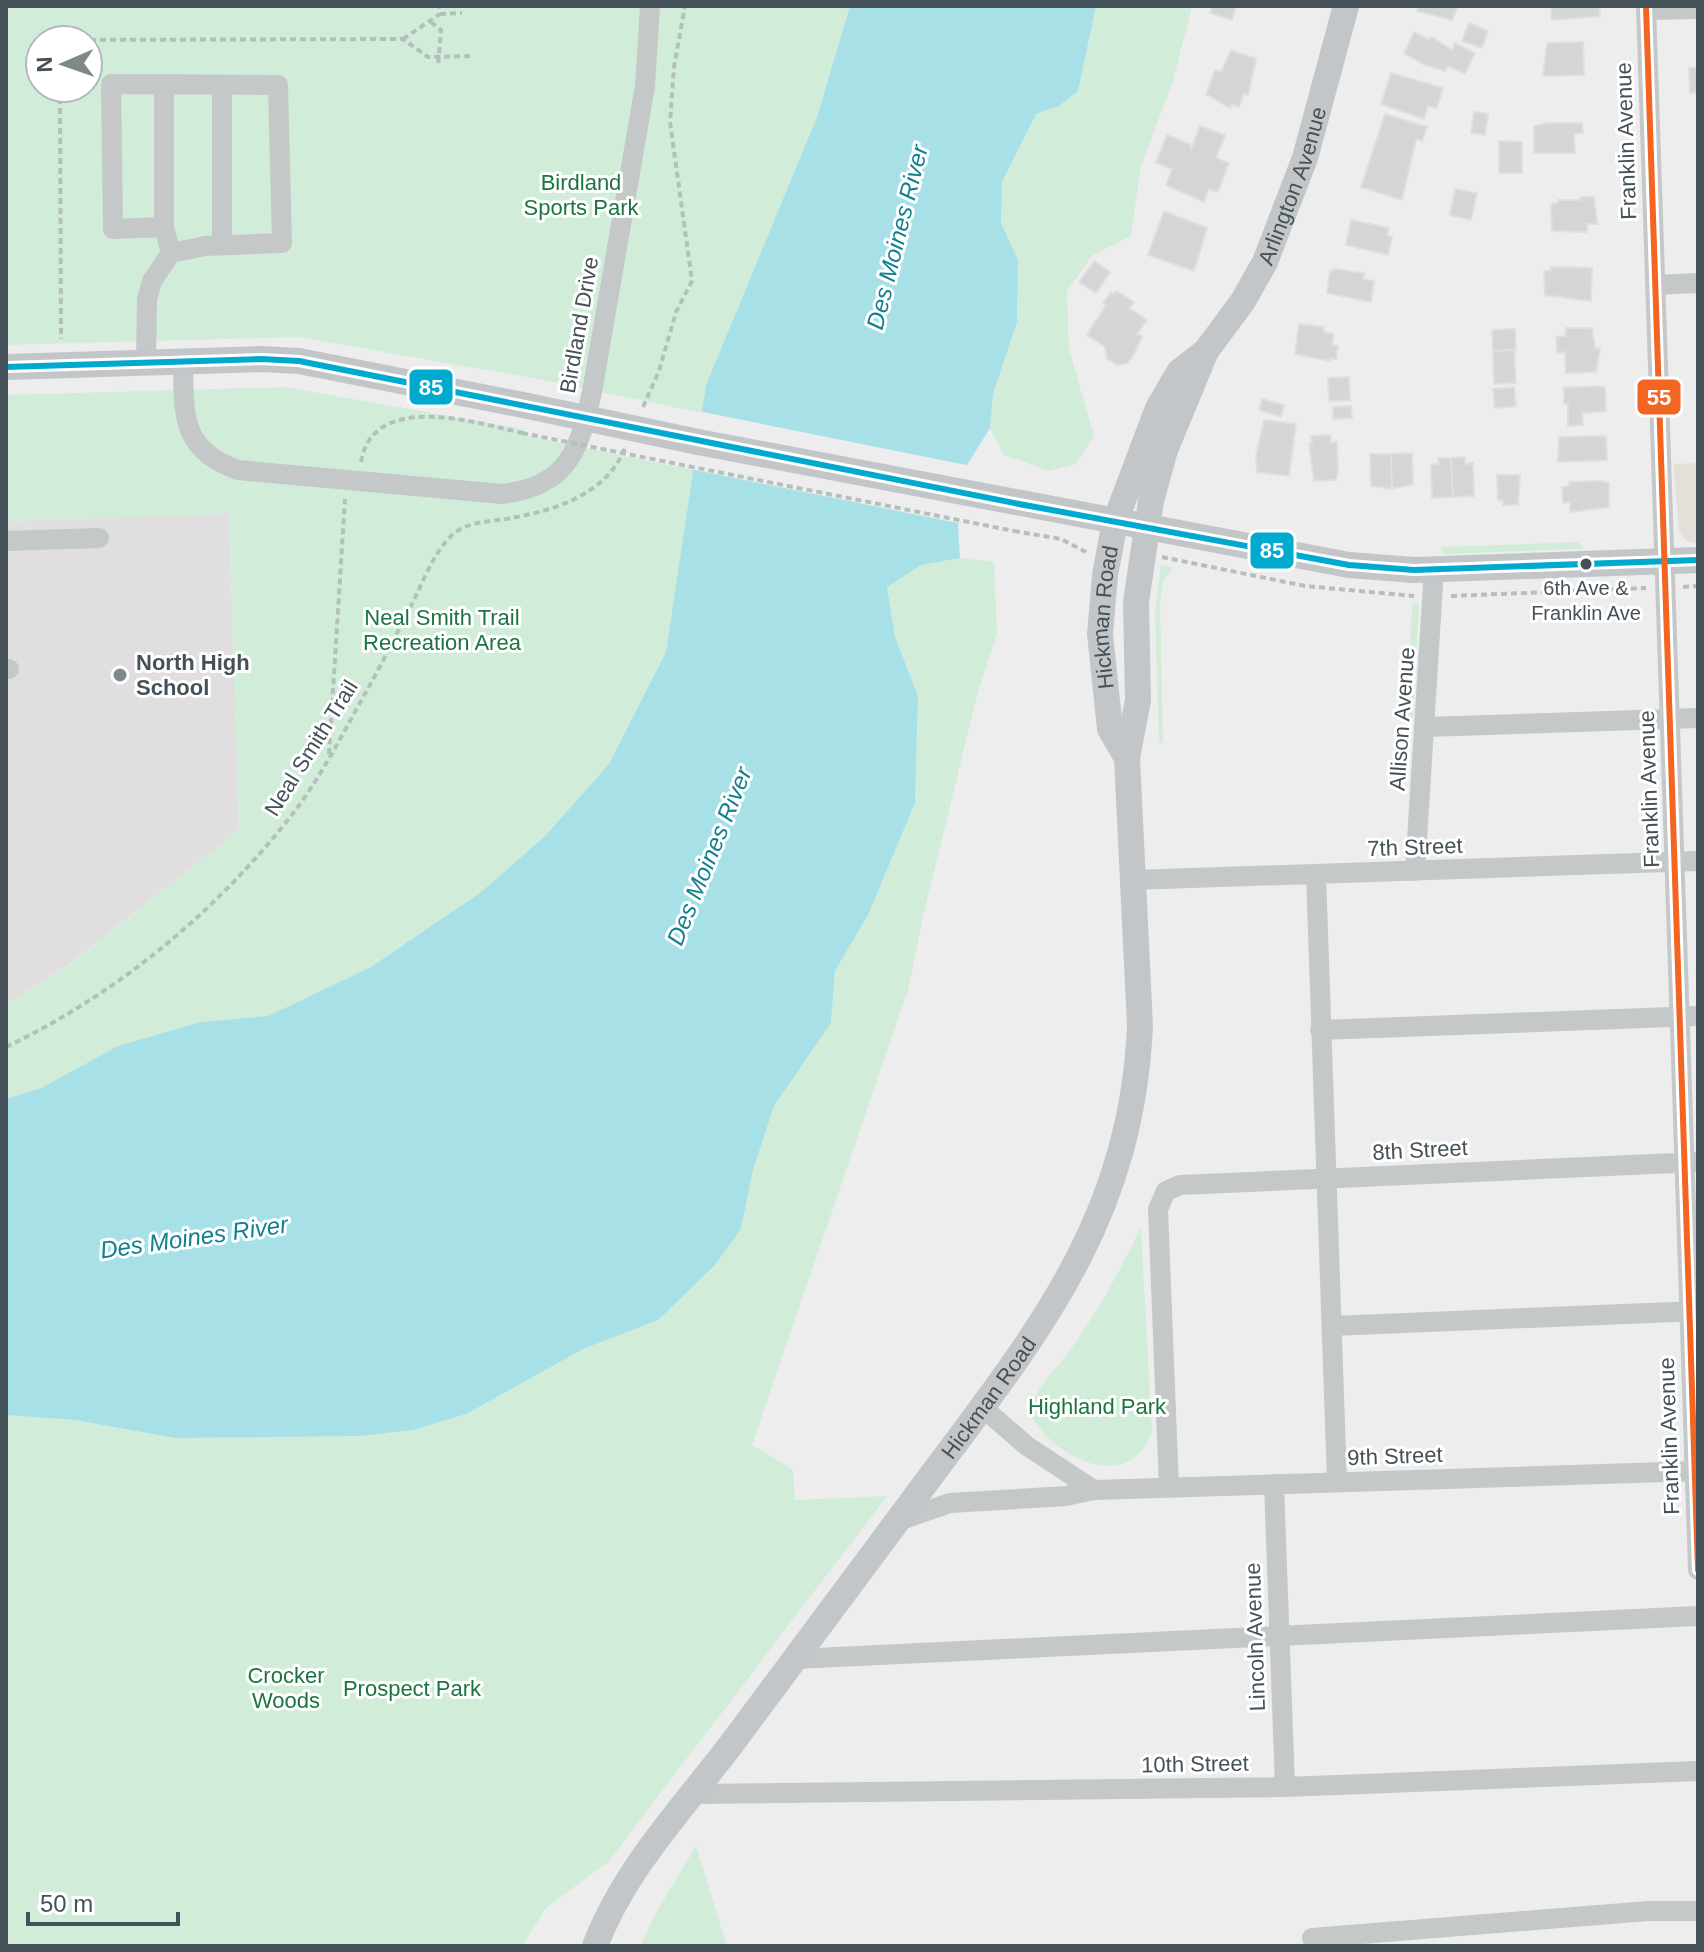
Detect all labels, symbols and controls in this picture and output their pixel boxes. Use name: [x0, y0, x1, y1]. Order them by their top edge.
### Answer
north arrow: [24, 24, 104, 104]
text: N: [32, 56, 57, 73]
street label: Franklin Avenue: [1611, 62, 1641, 220]
street label: Arlington Avenue: [1253, 104, 1331, 268]
water label: Des Moines River: [861, 141, 933, 332]
park label: Birdland Sports Park: [524, 170, 639, 220]
street label: Birdland Drive: [555, 255, 603, 395]
line badge: 85: [408, 368, 454, 406]
text: 85: [419, 375, 443, 400]
line badge: 55: [1636, 378, 1682, 416]
text: 55: [1647, 385, 1671, 410]
line badge: 85: [1249, 531, 1295, 570]
text: 85: [1260, 538, 1284, 563]
street label: Hickman Road: [1087, 543, 1123, 690]
marker: 6th Ave & Franklin Ave: [1578, 556, 1594, 572]
place label: 6th Ave & Franklin Ave: [1531, 577, 1641, 624]
park label: Neal Smith Trail Recreation Area: [363, 605, 522, 655]
street label: Allison Avenue: [1385, 646, 1419, 792]
place label: North High School: [136, 650, 250, 700]
marker: North High School: [111, 666, 129, 684]
street label: Neal Smith Trail: [259, 676, 363, 820]
street label: Franklin Avenue: [1634, 710, 1664, 868]
water label: Des Moines River: [661, 762, 757, 949]
street label: 7th Street: [1367, 833, 1463, 861]
street label: 8th Street: [1372, 1135, 1468, 1165]
water label: Des Moines River: [98, 1210, 291, 1264]
street label: Hickman Road: [936, 1332, 1041, 1463]
street label: Franklin Avenue: [1654, 1357, 1684, 1515]
park label: Highland Park: [1028, 1394, 1167, 1419]
street label: 9th Street: [1347, 1442, 1443, 1470]
street label: Lincoln Avenue: [1240, 1562, 1270, 1712]
park label: Crocker Woods: [247, 1663, 325, 1713]
park label: Prospect Park: [343, 1676, 482, 1701]
street label: 10th Street: [1141, 1751, 1249, 1777]
scale bar: [28, 1876, 178, 1926]
text: 50 m: [40, 1890, 93, 1917]

